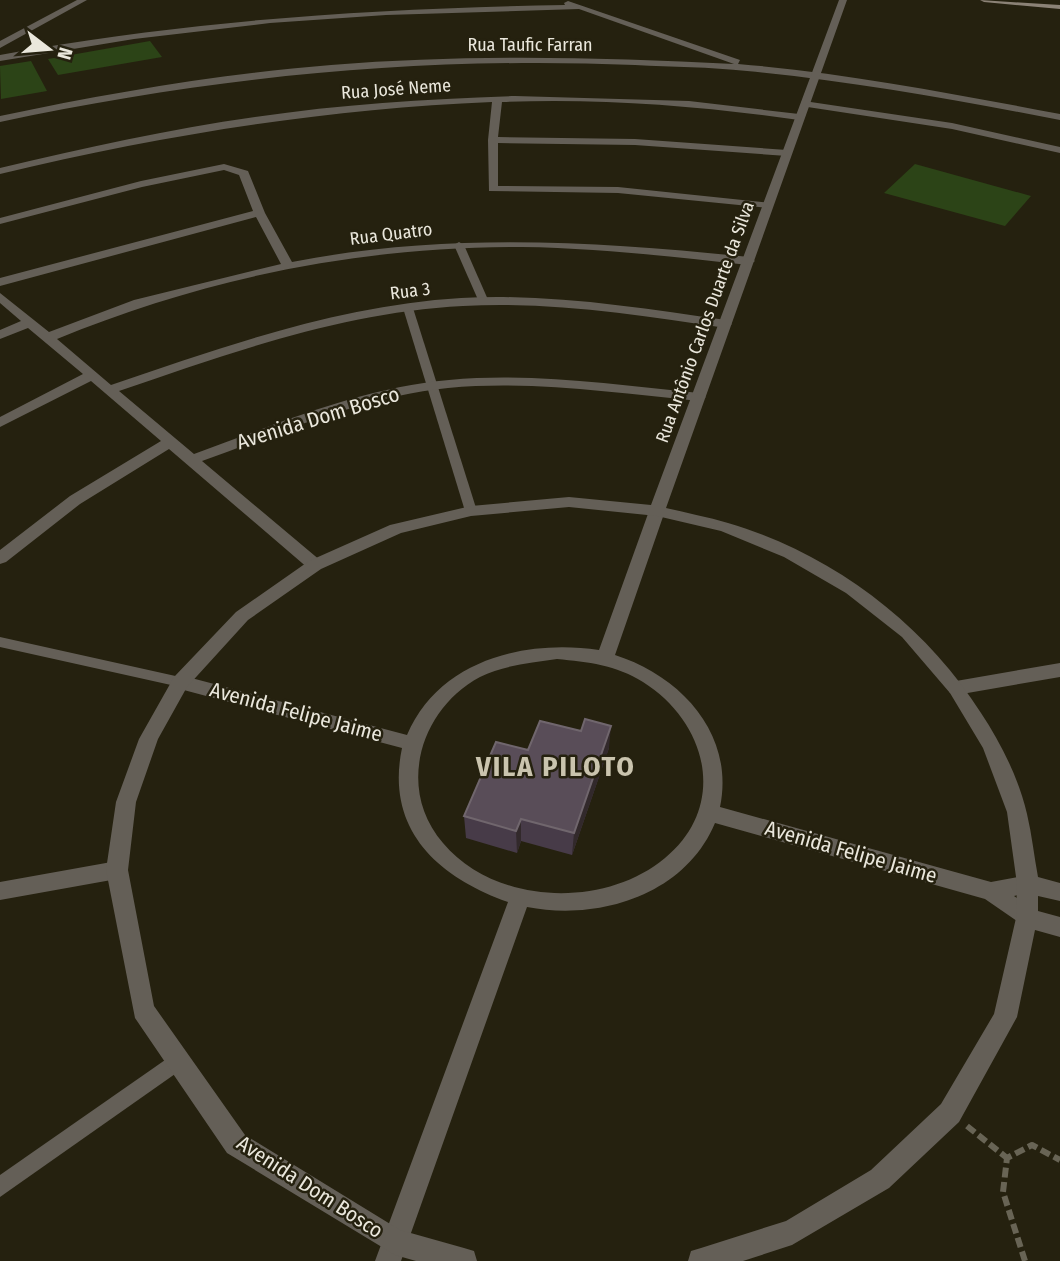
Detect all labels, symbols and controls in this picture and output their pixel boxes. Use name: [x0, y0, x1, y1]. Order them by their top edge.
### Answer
north arrow: [14, 14, 84, 84]
street label: Rua Taufic Farran: [467, 34, 593, 56]
text: N: [52, 45, 77, 62]
street label: Rua José Neme: [340, 74, 452, 104]
street label: Rua Antônio Carlos Duarte da Silva: [651, 198, 759, 446]
street label: Rua Quatro: [348, 218, 434, 250]
street label: Rua 3: [389, 278, 431, 304]
street label: Avenida Dom Bosco: [233, 381, 403, 455]
street label: Avenida Felipe Jaime: [207, 676, 385, 748]
district label: VILA PILOTO: [475, 750, 636, 783]
street label: Avenida Felipe Jaime: [762, 815, 940, 889]
street label: Avenida Dom Bosco: [232, 1130, 388, 1244]

